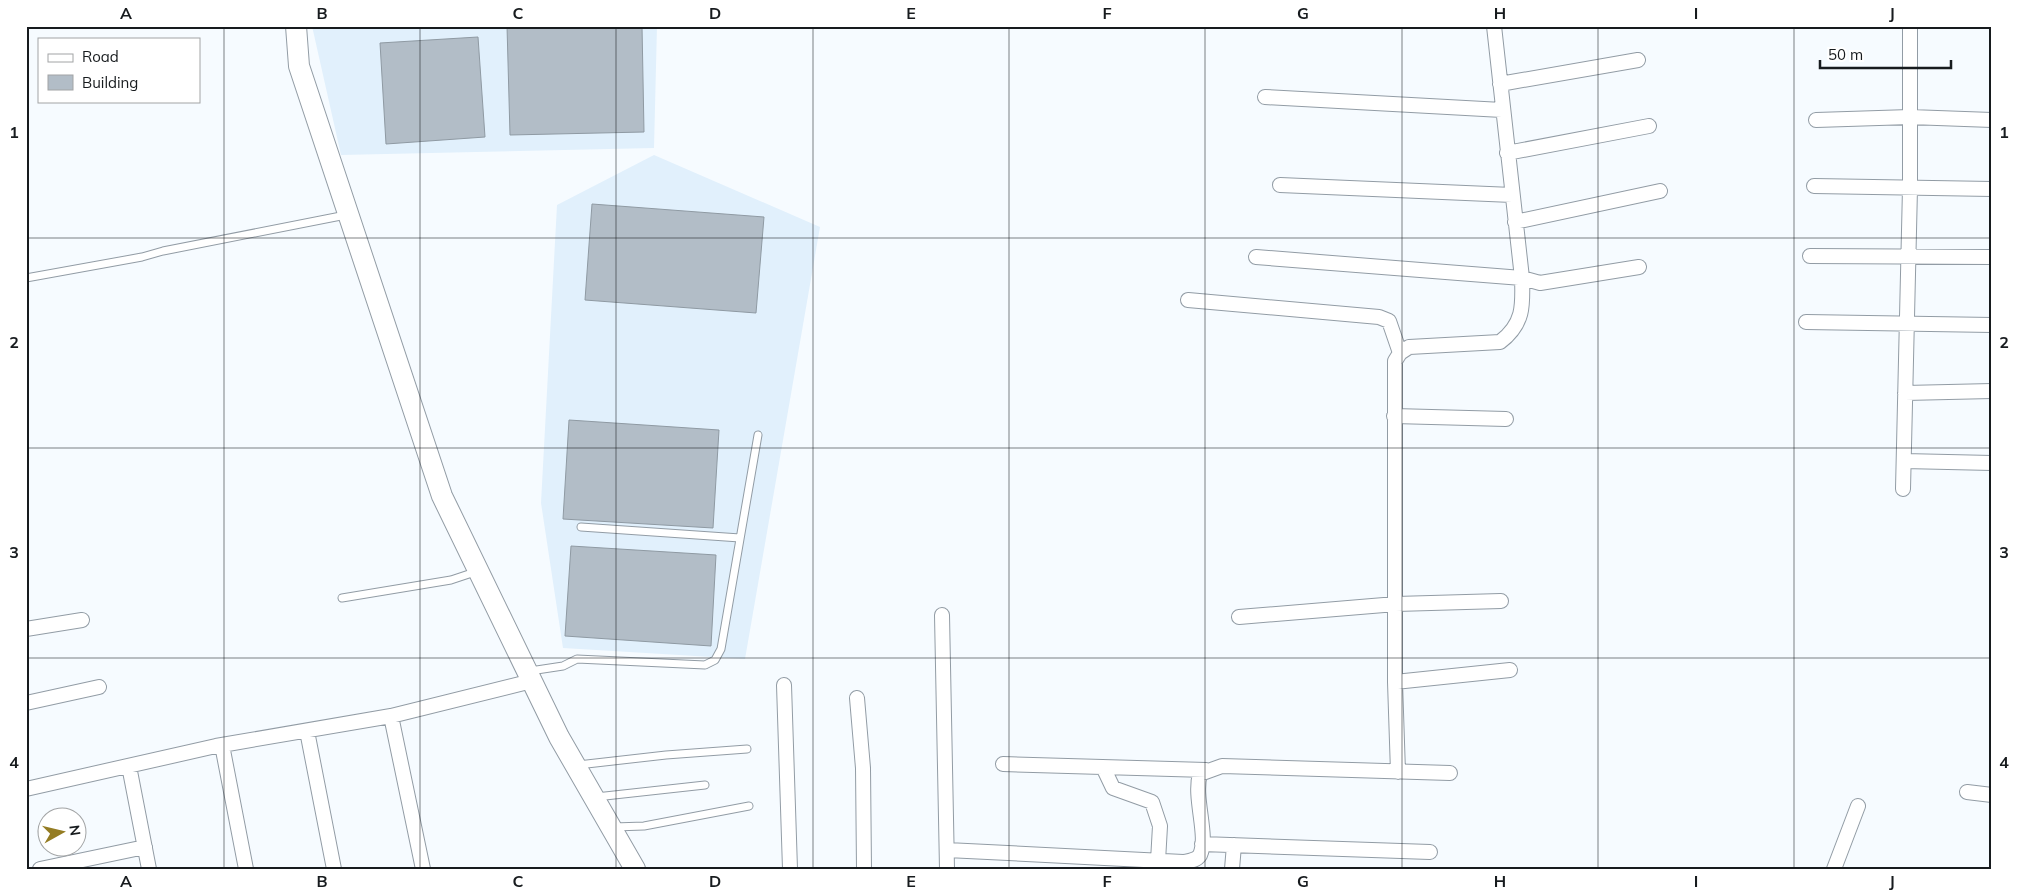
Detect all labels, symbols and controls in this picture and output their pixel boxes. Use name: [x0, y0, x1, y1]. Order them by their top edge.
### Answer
text: A: [120, 3, 132, 23]
text: B: [316, 3, 328, 23]
text: C: [513, 3, 524, 23]
text: D: [709, 3, 721, 23]
text: E: [906, 3, 916, 23]
text: F: [1102, 3, 1112, 23]
text: G: [1297, 3, 1309, 23]
text: H: [1494, 3, 1506, 23]
text: I: [1694, 3, 1698, 23]
text: J: [1889, 3, 1895, 23]
legend: [38, 38, 200, 102]
scale bar: [1820, 38, 1952, 70]
text: 50 m: [1828, 45, 1863, 64]
text: Road: [82, 47, 119, 66]
text: Building: [82, 73, 138, 92]
text: 1: [9, 122, 19, 142]
text: 1: [1999, 122, 2009, 142]
text: 2: [9, 332, 19, 352]
text: 2: [1999, 332, 2009, 352]
text: 3: [9, 542, 19, 562]
text: 3: [1999, 542, 2009, 562]
text: 4: [9, 752, 19, 772]
text: 4: [1999, 752, 2009, 772]
north arrow: [38, 808, 88, 858]
text: N: [65, 824, 85, 837]
text: A: [120, 871, 132, 891]
text: B: [316, 871, 328, 891]
text: C: [513, 871, 524, 891]
text: D: [709, 871, 721, 891]
text: E: [906, 871, 916, 891]
text: F: [1102, 871, 1112, 891]
text: G: [1297, 871, 1309, 891]
text: H: [1494, 871, 1506, 891]
text: I: [1694, 871, 1698, 891]
text: J: [1889, 871, 1895, 891]

